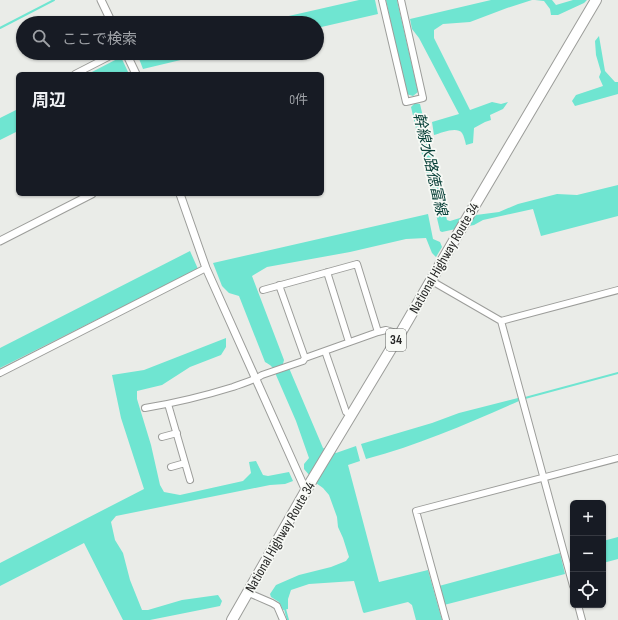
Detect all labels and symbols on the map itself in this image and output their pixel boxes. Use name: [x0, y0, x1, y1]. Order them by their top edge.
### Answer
water label: 幹線水路徳富線: [409, 111, 452, 219]
street label: National Highway Route 34: [405, 199, 483, 316]
road number: 34: [386, 329, 406, 351]
street label: National Highway Route 34: [241, 478, 319, 595]

